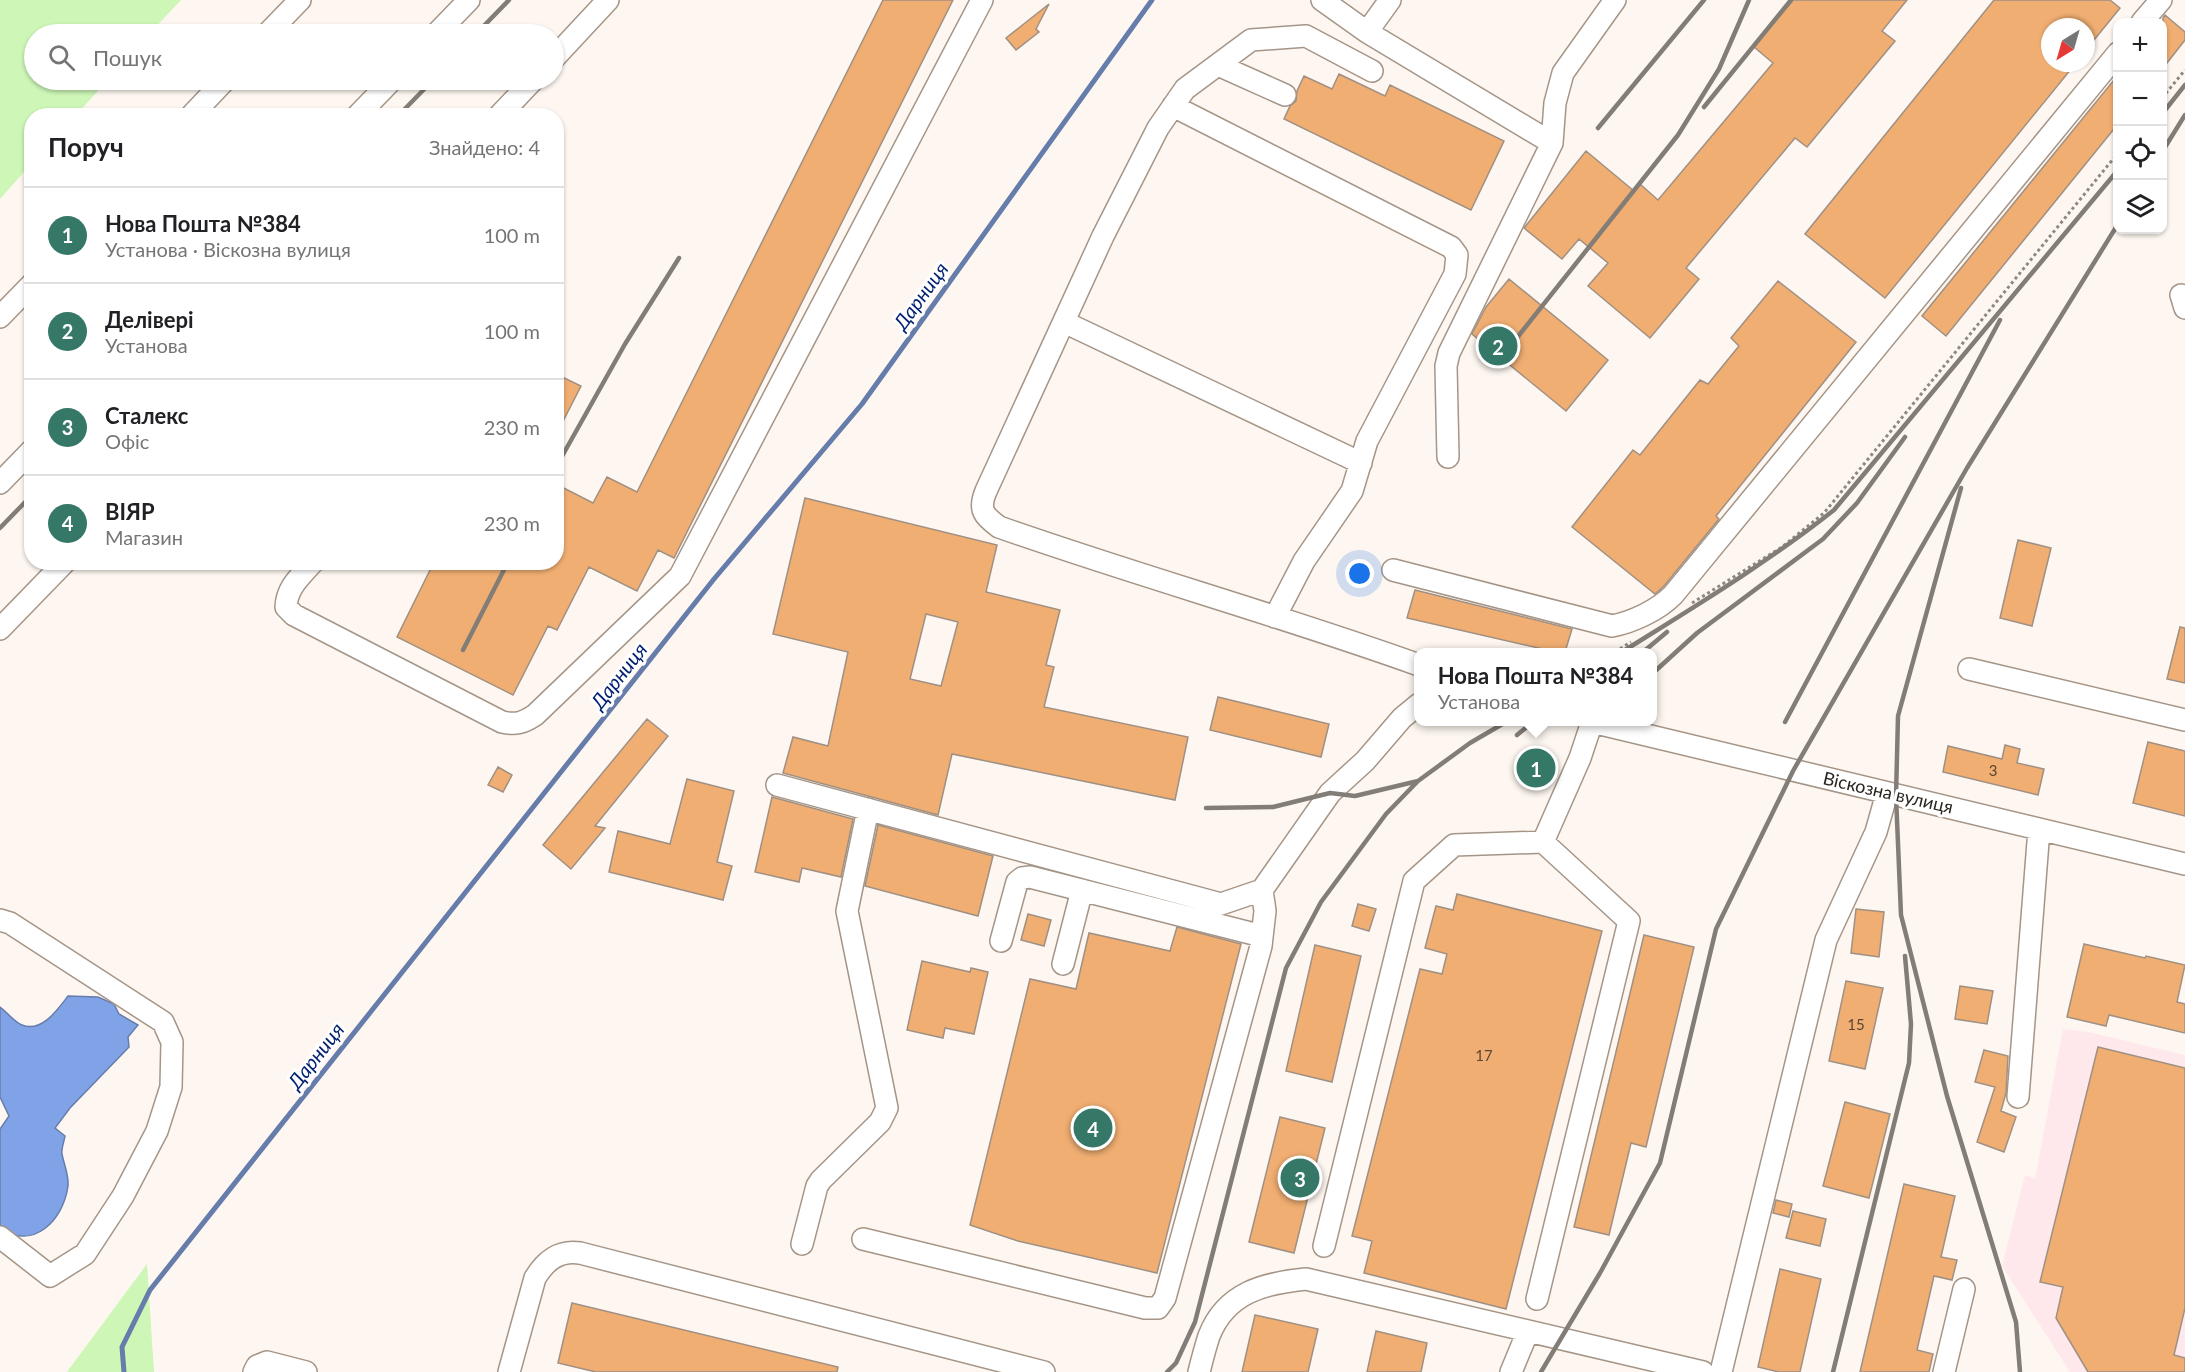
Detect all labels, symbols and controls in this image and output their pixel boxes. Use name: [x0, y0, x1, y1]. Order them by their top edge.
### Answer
north arrow: [2041, 18, 2095, 72]
map controls: [2113, 18, 2167, 234]
button: +: [2113, 18, 2167, 72]
search box: [24, 24, 564, 90]
icon: search: [45, 41, 78, 74]
text: Пошук: [93, 44, 162, 71]
button: −: [2113, 72, 2167, 126]
button: locate: [2113, 126, 2167, 180]
text: Поруч: [48, 131, 124, 163]
text: Знайдено: 4: [429, 135, 540, 159]
button: layers: [2113, 180, 2167, 234]
text: Нова Пошта №384: [105, 210, 301, 237]
text: 1: [62, 223, 73, 247]
text: 100 m: [484, 223, 540, 247]
text: Установа · Віскозна вулиця: [105, 237, 351, 261]
water label: Дарниця: [887, 257, 953, 335]
text: Делівері: [105, 306, 194, 333]
text: 2: [62, 319, 73, 343]
text: 100 m: [484, 319, 540, 343]
pin: 2: [1478, 324, 1518, 368]
text: Установа: [105, 333, 188, 357]
text: Сталекс: [105, 402, 188, 429]
text: 3: [62, 415, 73, 439]
text: 230 m: [484, 415, 540, 439]
text: Офіс: [105, 429, 149, 453]
text: ВІЯР: [105, 498, 155, 525]
text: 4: [62, 511, 73, 535]
text: 230 m: [484, 511, 540, 535]
text: Магазин: [105, 525, 183, 549]
your location: [1345, 559, 1374, 588]
water label: Дарниця: [584, 638, 651, 714]
popup: [1414, 648, 1657, 726]
text: Нова Пошта №384: [1438, 662, 1633, 689]
text: Установа: [1438, 689, 1520, 713]
pin: 1: [1516, 746, 1556, 790]
house number: 3: [1989, 761, 1997, 779]
street label: Віскозна вулиця: [1821, 766, 1955, 818]
house number: 15: [1847, 1015, 1865, 1033]
water label: Дарниця: [281, 1018, 348, 1094]
house number: 17: [1475, 1046, 1493, 1064]
pin: 4: [1074, 1106, 1112, 1150]
pin: 3: [1280, 1156, 1320, 1200]

